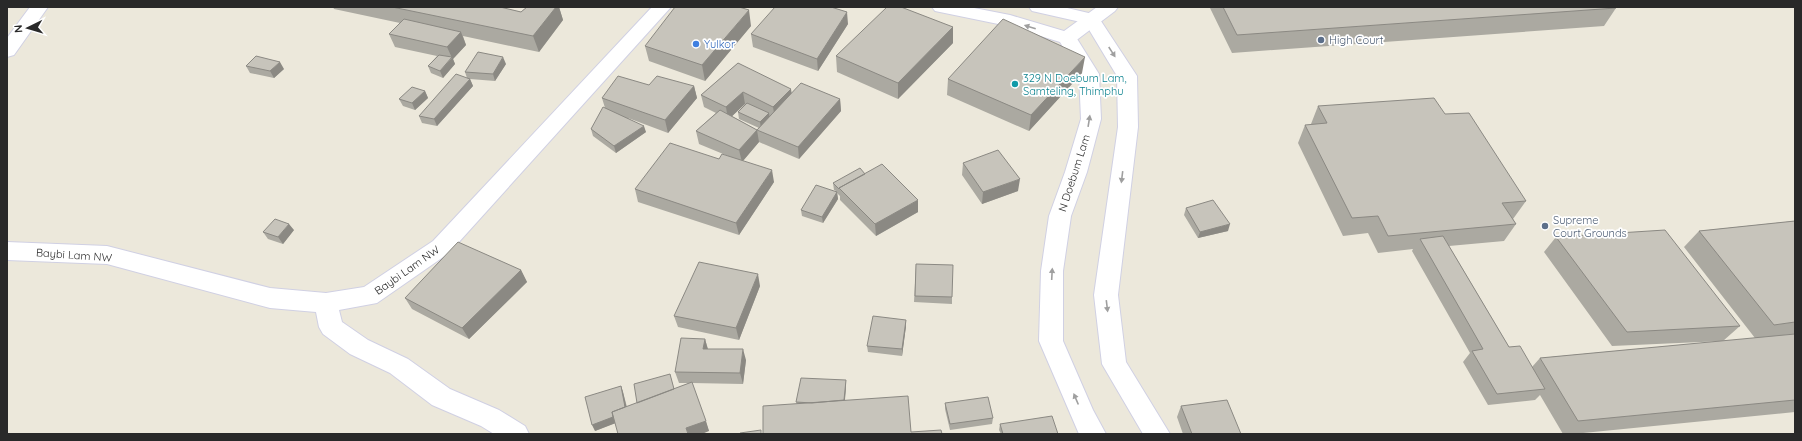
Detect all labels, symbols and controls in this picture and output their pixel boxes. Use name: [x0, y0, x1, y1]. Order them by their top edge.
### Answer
north arrow: [8, 8, 48, 48]
text: N: [11, 24, 25, 34]
one-way arrow: [1023, 24, 1035, 30]
place label: High Court: [1329, 33, 1384, 47]
marker: High Court: [1316, 35, 1326, 45]
place label: Yulkor: [704, 37, 736, 51]
marker: Yulkor: [691, 39, 701, 49]
one-way arrow: [1108, 46, 1115, 58]
place label: 329 N Doebum Lam, Samteling, Thimphu: [1023, 71, 1127, 98]
marker: 329 N Doebum Lam, Samteling, Thimphu: [1010, 79, 1020, 89]
one-way arrow: [1086, 115, 1092, 128]
street label: N Doebum Lam: [1055, 133, 1093, 213]
one-way arrow: [1119, 171, 1125, 183]
place label: Supreme Court Grounds: [1553, 213, 1627, 240]
marker: Supreme Court Grounds: [1540, 221, 1550, 231]
street label: Baybi Lam NW: [372, 242, 443, 298]
street label: Baybi Lam NW: [35, 245, 113, 265]
one-way arrow: [1049, 267, 1055, 280]
one-way arrow: [1104, 300, 1111, 312]
one-way arrow: [1073, 393, 1079, 405]

